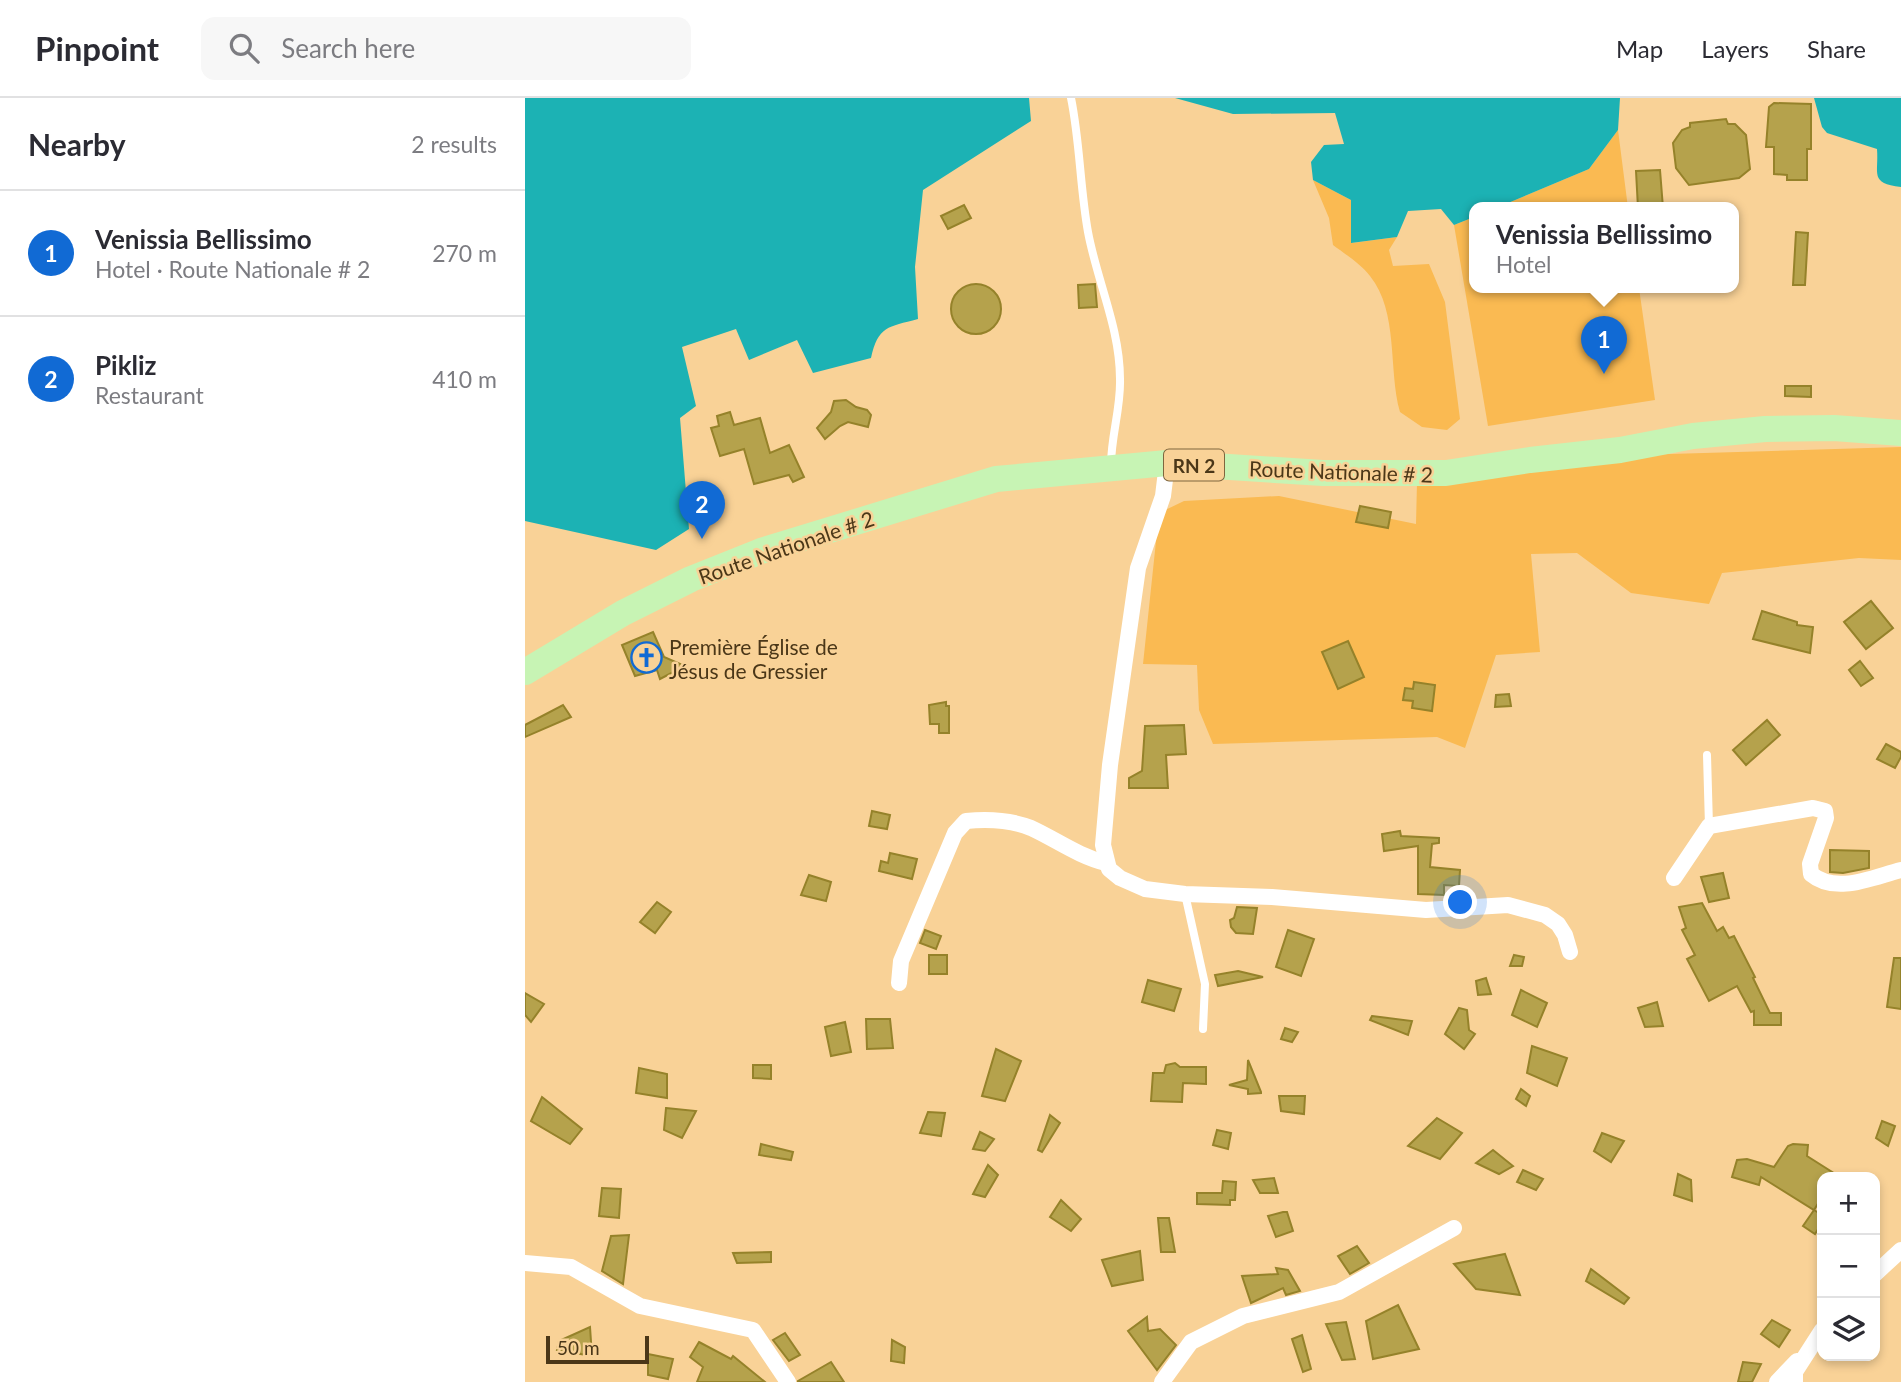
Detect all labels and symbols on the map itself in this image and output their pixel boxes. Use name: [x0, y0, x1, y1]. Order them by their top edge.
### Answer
pin: 1: [1581, 316, 1627, 374]
road number: RN 2: [1164, 450, 1224, 480]
street label: Route Nationale # 2: [1249, 455, 1433, 487]
pin: 2: [679, 481, 725, 539]
street label: Route Nationale # 2: [695, 505, 877, 589]
place label: Première Église de Jésus de Gressier: [669, 634, 838, 683]
church icon: Première Église de Jésus de Gressier: [629, 641, 663, 675]
your location: [1443, 885, 1477, 919]
scale bar: [546, 1333, 649, 1365]

